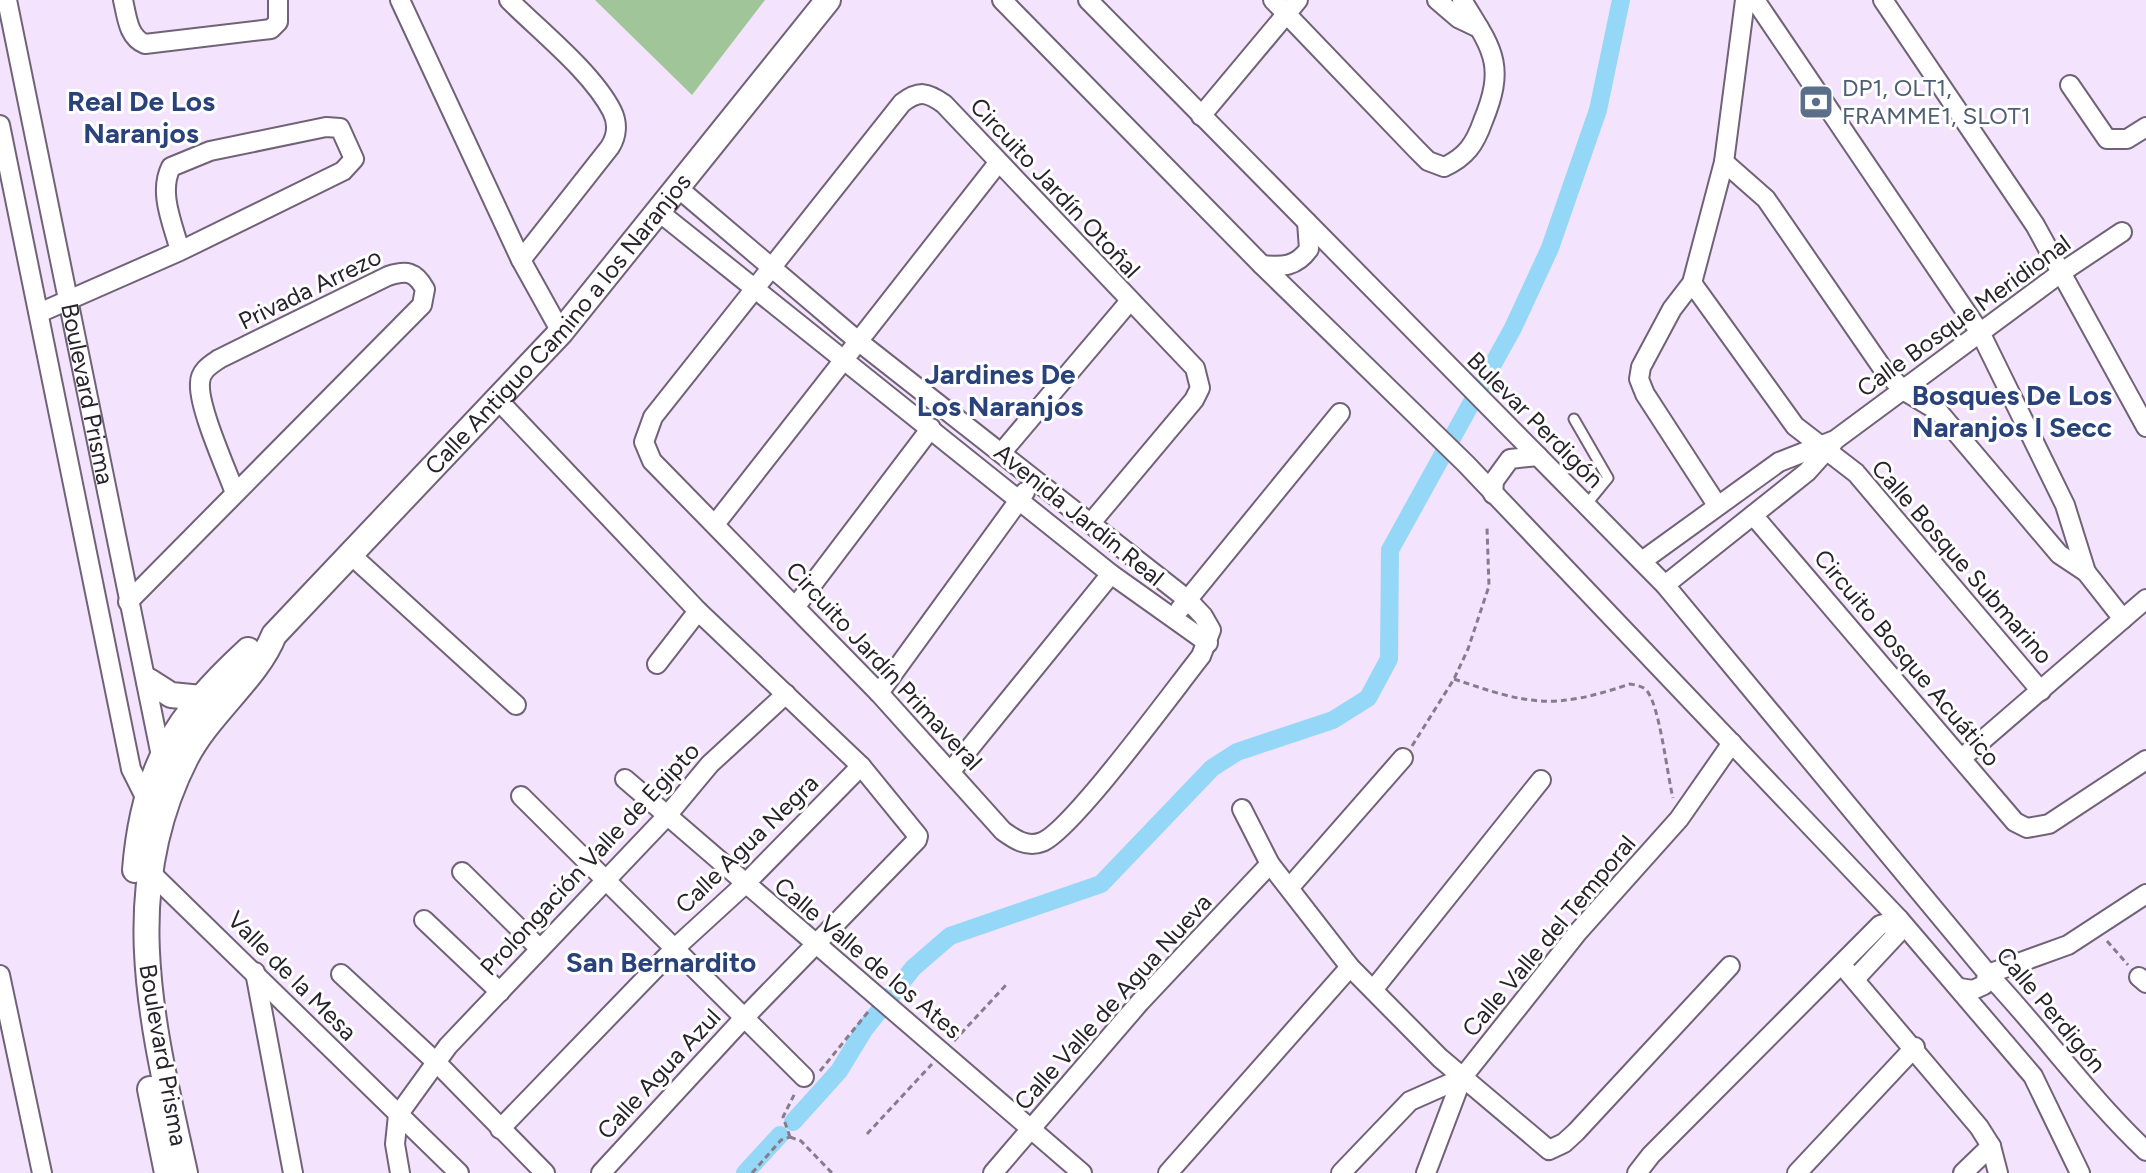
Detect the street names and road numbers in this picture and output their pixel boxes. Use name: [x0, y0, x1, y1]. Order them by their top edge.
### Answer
street label: Circuito Jardín Otoñal: [964, 91, 1146, 284]
street label: Calle Antiguo Camino a los Naranjos: [419, 167, 697, 480]
street label: Calle Bosque Meridional: [1851, 228, 2076, 403]
street label: Privada Arrezo: [234, 241, 386, 336]
street label: Boulevard Prisma: [55, 301, 120, 487]
street label: Bulevar Perdigón: [1461, 346, 1609, 494]
street label: Avenida Jardín Real: [989, 437, 1170, 592]
street label: Calle Bosque Submarino: [1866, 454, 2059, 670]
street label: Circuito Bosque Acuático: [1808, 543, 2007, 772]
street label: Circuito Jardín Primaveral: [780, 555, 989, 776]
street label: Prolongación Valle de Egipto: [474, 736, 705, 981]
street label: Calle Agua Negra: [669, 768, 824, 919]
street label: Calle Valle del Temporal: [1456, 829, 1641, 1042]
street label: Calle Valle de los Ates: [769, 871, 968, 1044]
street label: Calle Valle de Agua Nueva: [1008, 888, 1217, 1116]
street label: Valle de la Mesa: [222, 905, 363, 1046]
street label: Calle Perdigón: [1990, 941, 2112, 1078]
street label: Boulevard Prisma: [133, 962, 194, 1148]
street label: Calle Agua Azul: [591, 1002, 726, 1145]

